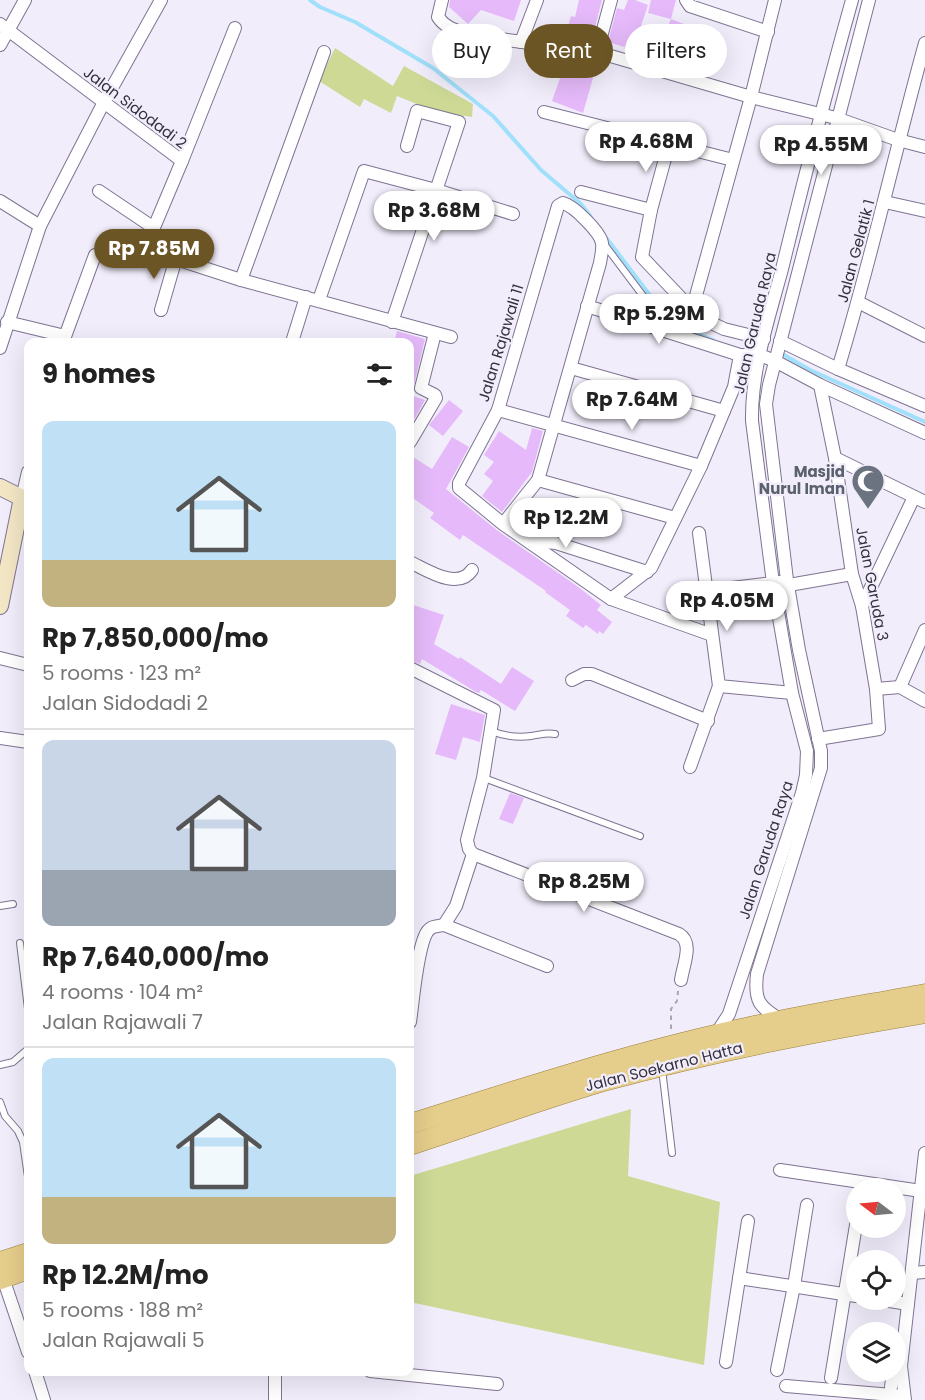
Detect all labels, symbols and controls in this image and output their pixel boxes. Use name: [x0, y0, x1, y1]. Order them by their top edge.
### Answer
chip: Buy: [432, 24, 512, 78]
chip: Rent: [524, 24, 613, 78]
chip: Filters: [625, 24, 727, 78]
street label: Jalan Sidodadi 2: [79, 62, 191, 153]
pin: Rp 4.68M: [584, 122, 708, 173]
pin: Rp 4.55M: [759, 125, 883, 176]
text: Rp 4.68M: [599, 127, 693, 155]
text: Rp 4.55M: [774, 130, 868, 158]
pin: Rp 3.68M: [372, 191, 496, 242]
text: Rp 3.68M: [388, 196, 480, 224]
street label: Jalan Gelatik 1: [832, 197, 879, 305]
pin: Rp 7.85M: [92, 229, 216, 280]
text: Rp 7.85M: [108, 234, 200, 262]
street label: Jalan Garuda Raya: [728, 250, 781, 396]
street label: Jalan Rajawali 11: [473, 281, 528, 404]
pin: Rp 5.29M: [597, 294, 721, 345]
text: Rp 5.29M: [613, 299, 705, 327]
text: 9 homes: [42, 356, 156, 392]
icon: filters: [363, 358, 396, 391]
pin: Rp 7.64M: [570, 380, 694, 431]
text: Rp 7.64M: [586, 385, 678, 413]
icon: home: [165, 460, 273, 568]
place label: Masjid Nurul Iman: [759, 461, 845, 499]
mosque icon: Masjid Nurul Iman: [850, 463, 886, 510]
pin: Rp 12.2M: [504, 498, 628, 549]
text: Rp 12.2M: [523, 503, 609, 531]
street label: Jalan Garuda 3: [851, 525, 894, 643]
pin: Rp 4.05M: [665, 581, 789, 632]
text: Rp 4.05M: [680, 586, 774, 614]
text: Rp 7,850,000/mo: [42, 620, 268, 656]
text: 5 rooms · 123 m²: [42, 659, 201, 687]
text: Jalan Sidodadi 2: [42, 689, 208, 717]
street label: Jalan Garuda Raya: [733, 778, 798, 922]
icon: home: [165, 779, 273, 887]
pin: Rp 8.25M: [522, 862, 646, 913]
text: Rp 8.25M: [538, 867, 630, 895]
text: Rp 7,640,000/mo: [42, 939, 269, 975]
text: 4 rooms · 104 m²: [42, 978, 203, 1006]
text: Jalan Rajawali 7: [42, 1008, 203, 1036]
street label: Jalan Soekarno Hatta: [583, 1037, 745, 1096]
icon: home: [165, 1097, 273, 1205]
north arrow: [846, 1178, 906, 1238]
map controls: [846, 1178, 906, 1382]
button: locate: [846, 1250, 906, 1310]
text: Rp 12.2M/mo: [42, 1257, 209, 1293]
text: 5 rooms · 188 m²: [42, 1296, 203, 1324]
button: layers: [846, 1322, 906, 1382]
text: Jalan Rajawali 5: [42, 1326, 205, 1354]

